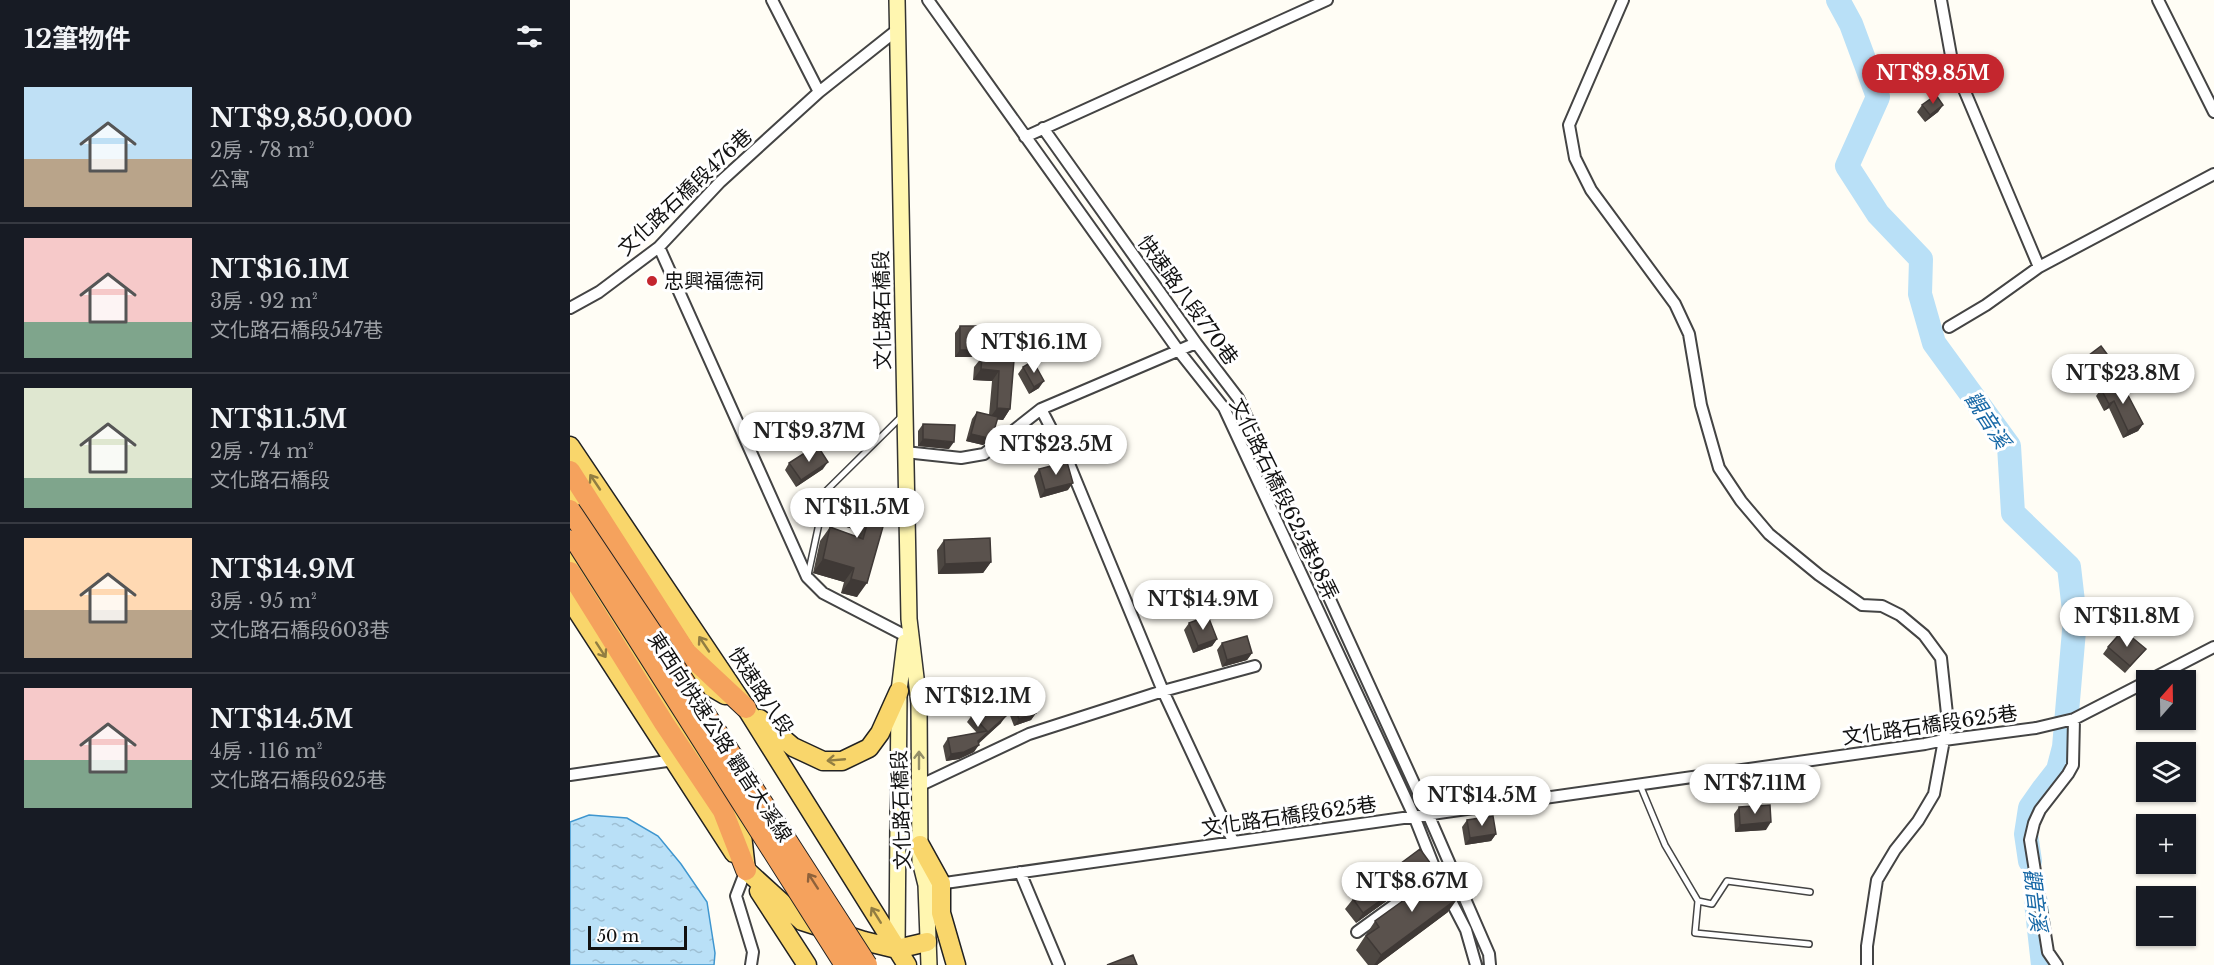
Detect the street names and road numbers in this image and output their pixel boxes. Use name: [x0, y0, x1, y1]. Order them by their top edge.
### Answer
street label: 文化路石橋段476巷: [613, 124, 757, 260]
street label: 快速路八段770巷: [1133, 231, 1243, 369]
street label: 文化路石橋段: [869, 250, 895, 370]
street label: 文化路石橋段625巷98弄: [1225, 394, 1343, 604]
street label: 東西向快速公路 觀音大溪線: [643, 627, 797, 847]
street label: 快速路八段: [724, 643, 798, 739]
street label: 文化路石橋段625巷: [1841, 701, 2019, 749]
street label: 文化路石橋段: [887, 750, 915, 870]
street label: 文化路石橋段625巷: [1200, 792, 1378, 840]

